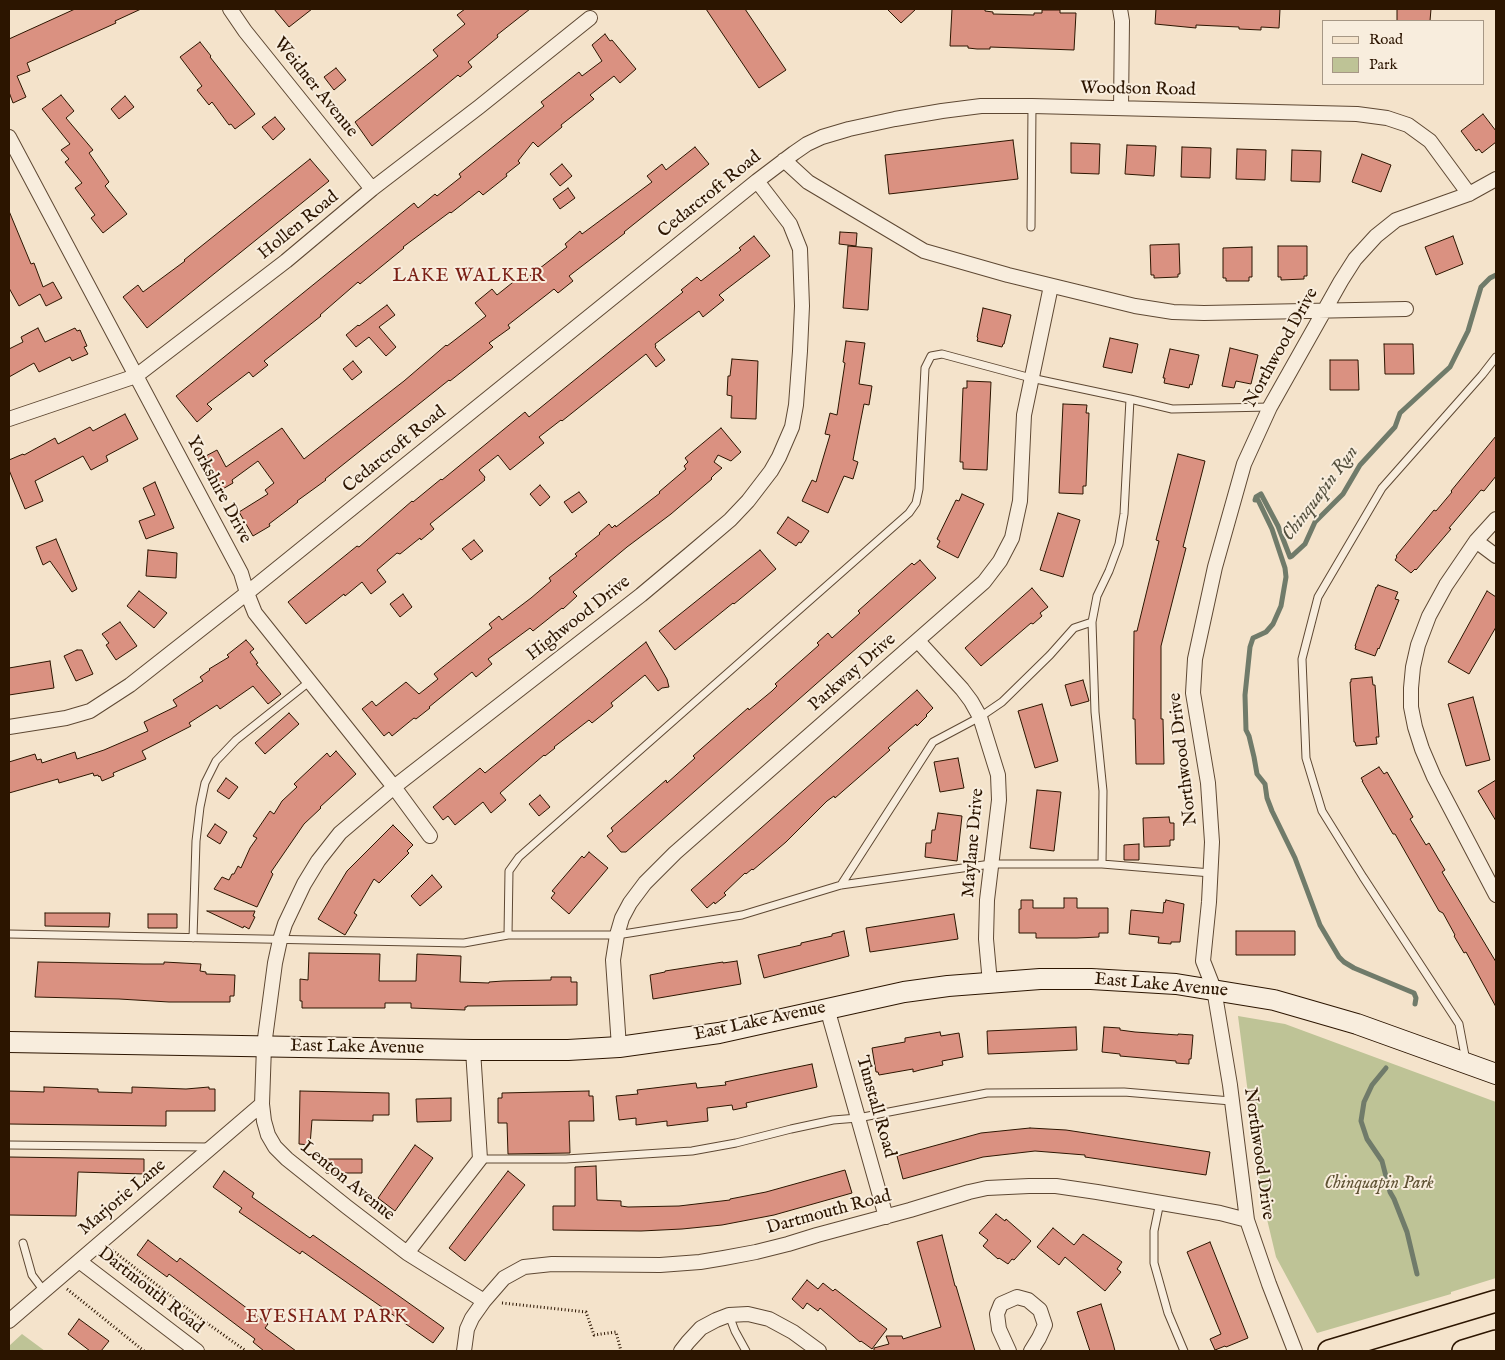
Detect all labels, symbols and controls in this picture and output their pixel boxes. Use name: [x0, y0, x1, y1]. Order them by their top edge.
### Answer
legend: [1322, 20, 1485, 85]
text: Road: [1369, 30, 1403, 49]
street label: Weidner Avenue: [268, 34, 362, 142]
text: Park: [1369, 55, 1398, 74]
street label: Woodson Road: [1080, 78, 1196, 102]
street label: Cedarcroft Road: [654, 147, 766, 243]
street label: Hollen Road: [254, 187, 344, 265]
district label: LAKE WALKER: [391, 266, 547, 288]
street label: Northwood Drive: [1240, 284, 1324, 412]
street label: Cedarcroft Road: [339, 402, 451, 498]
street label: Yorkshire Drive: [181, 433, 255, 547]
water label: Chinquapin Run: [1278, 442, 1364, 546]
street label: Highwood Drive: [523, 572, 635, 666]
street label: Parkway Drive: [805, 629, 901, 717]
street label: Northwood Drive: [1165, 692, 1203, 826]
street label: Maylane Drive: [958, 787, 990, 899]
street label: East Lake Avenue: [1093, 969, 1229, 1003]
street label: East Lake Avenue: [692, 998, 828, 1046]
street label: East Lake Avenue: [290, 1036, 424, 1060]
street label: Tunstall Road: [850, 1053, 900, 1161]
street label: Northwood Drive: [1238, 1086, 1278, 1222]
street label: Lenton Avenue: [296, 1137, 398, 1227]
street label: Marjorie Lane: [75, 1155, 171, 1241]
park label: Chinquapin Park: [1324, 1173, 1434, 1195]
street label: Dartmouth Road: [764, 1186, 894, 1240]
street label: Dartmouth Road: [93, 1243, 207, 1339]
district label: EVESHAM PARK: [244, 1307, 410, 1329]

